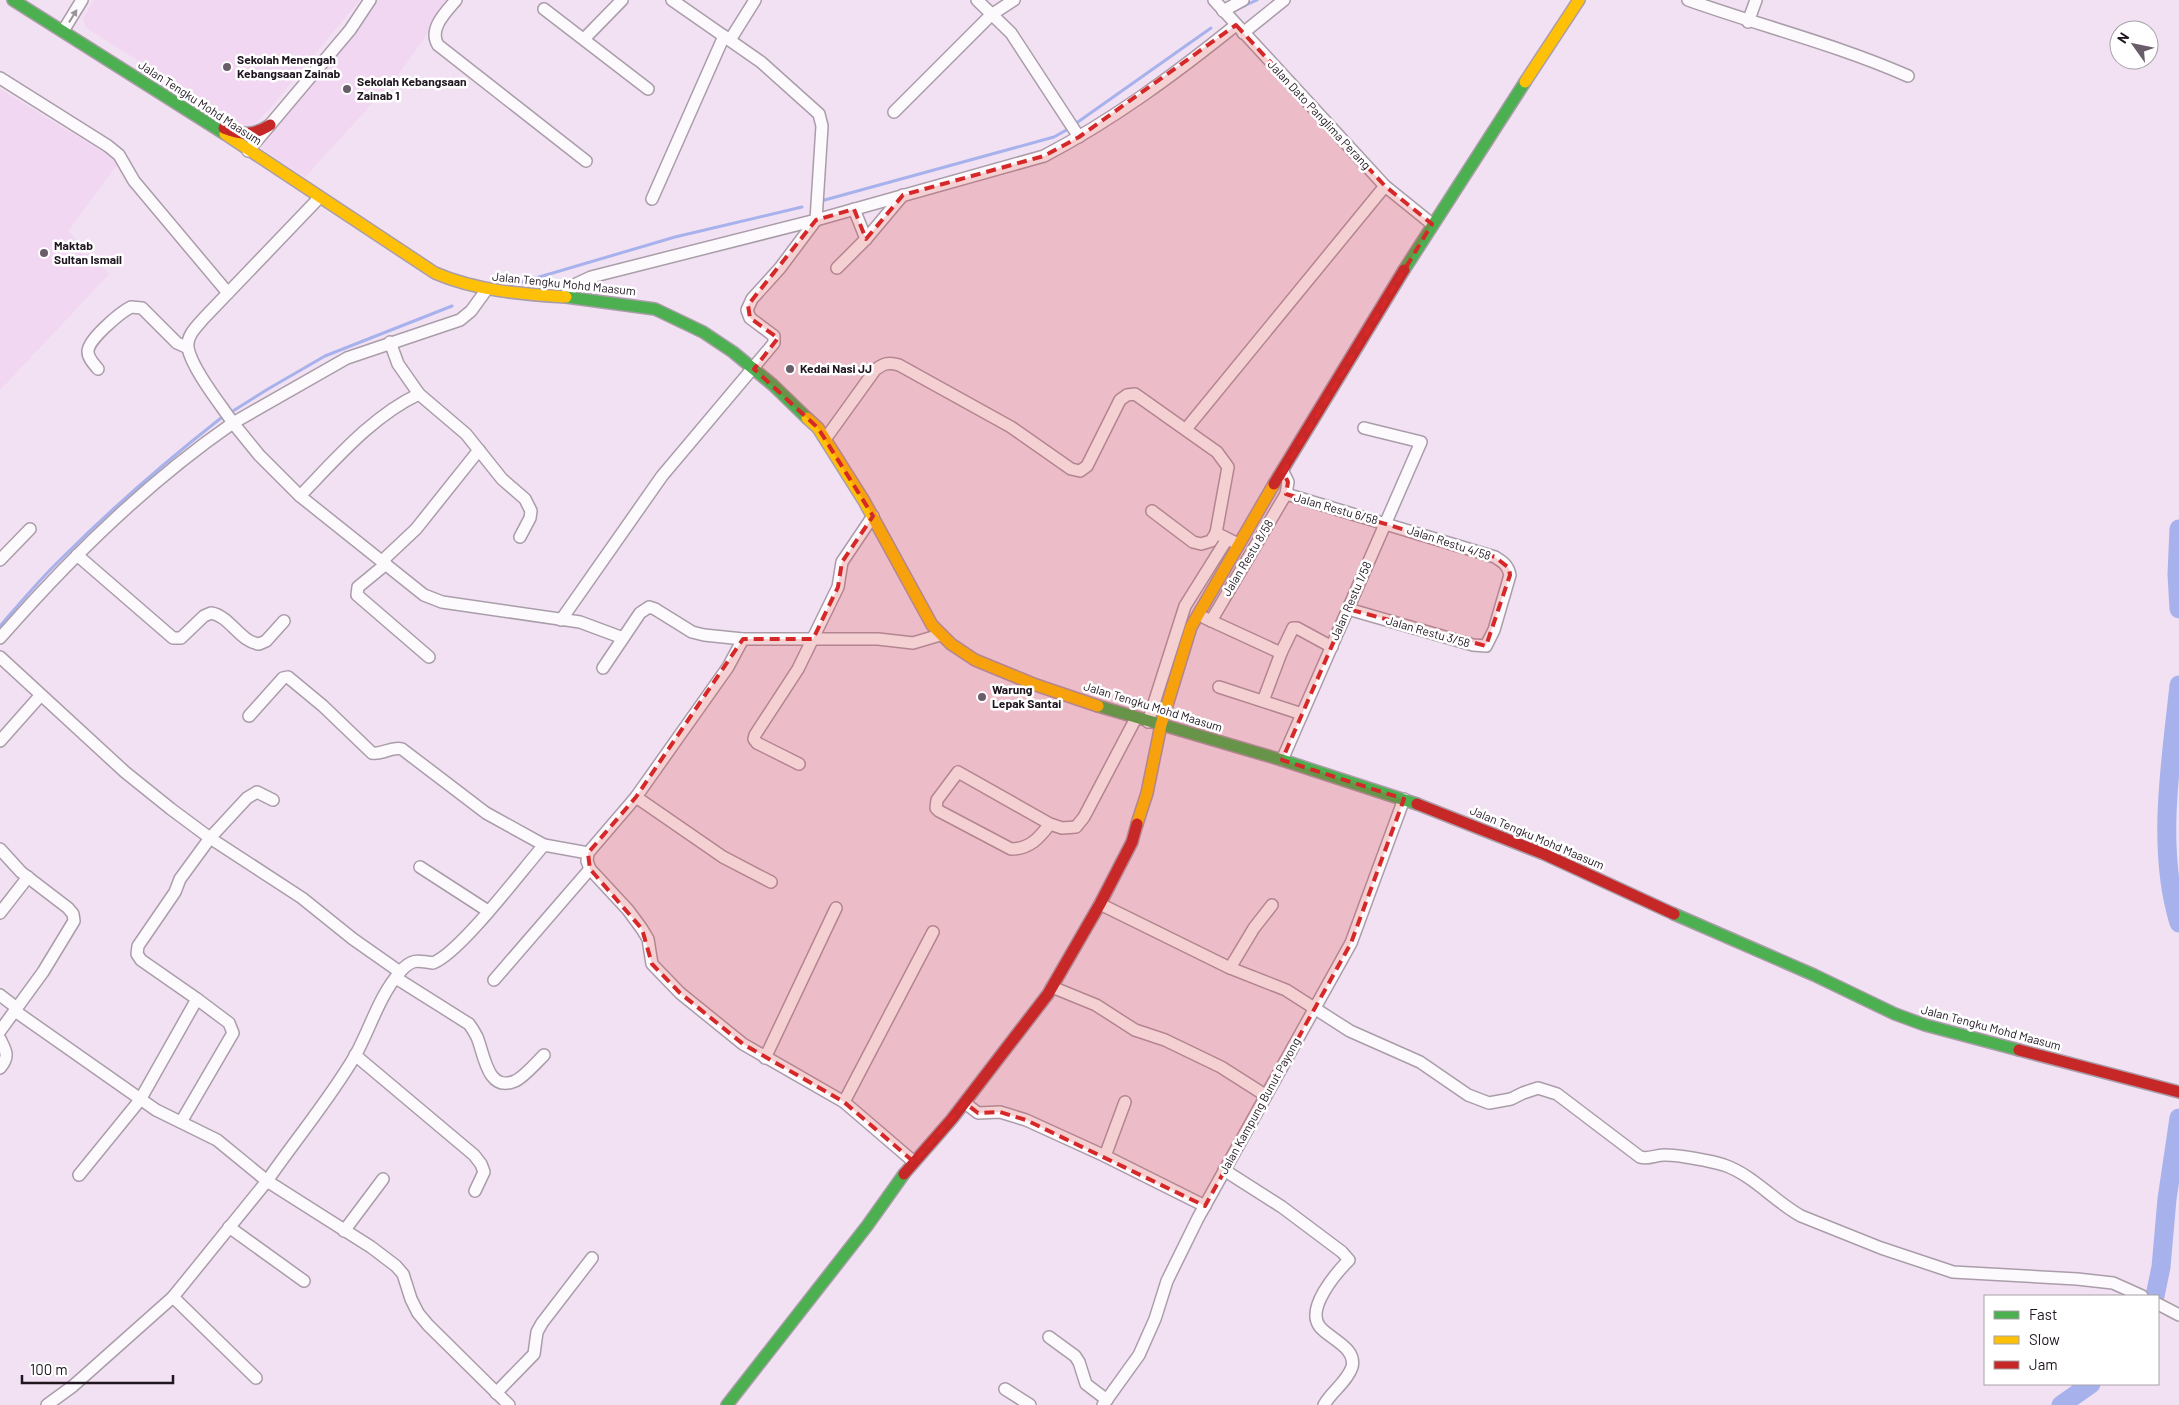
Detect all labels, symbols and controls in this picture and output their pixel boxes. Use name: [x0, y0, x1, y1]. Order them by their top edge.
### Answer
one-way arrow: [68, 9, 77, 22]
north arrow: [2109, 20, 2159, 70]
text: N: [2113, 29, 2132, 46]
place label: Sekolah Menengah Kebangsaan Zainab: [237, 52, 341, 80]
street label: Jalan Tengku Mohd Maasum: [136, 57, 265, 147]
street label: Jalan Dato Panglima Perang: [1265, 57, 1374, 172]
marker: Sekolah Menengah Kebangsaan Zainab: [221, 61, 233, 73]
place label: Sekolah Kebangsaan Zainab 1: [357, 74, 467, 102]
marker: Sekolah Kebangsaan Zainab 1: [341, 83, 353, 95]
place label: Maktab Sultan Ismail: [54, 238, 122, 266]
marker: Maktab Sultan Ismail: [38, 247, 50, 259]
street label: Jalan Tengku Mohd Maasum: [492, 268, 637, 298]
place label: Kedai Nasi JJ: [800, 361, 872, 375]
marker: Kedai Nasi JJ: [784, 363, 796, 375]
street label: Jalan Restu 6/58: [1293, 489, 1380, 527]
street label: Jalan Restu 8/58: [1219, 517, 1276, 598]
street label: Jalan Restu 4/58: [1406, 522, 1493, 562]
street label: Jalan Restu 1/58: [1326, 559, 1374, 642]
street label: Jalan Restu 3/58: [1385, 612, 1472, 650]
street label: Jalan Tengku Mohd Maasum: [1082, 678, 1224, 734]
place label: Warung Lepak Santai: [992, 682, 1061, 710]
marker: Warung Lepak Santai: [976, 691, 988, 703]
street label: Jalan Tengku Mohd Maasum: [1468, 802, 1607, 872]
street label: Jalan Tengku Mohd Maasum: [1920, 1002, 2063, 1052]
street label: Jalan Kampung Bunut Payong: [1216, 1035, 1303, 1176]
legend: [1984, 1295, 2159, 1385]
text: Fast: [2029, 1305, 2057, 1323]
text: Slow: [2029, 1330, 2060, 1348]
scale bar: [22, 1352, 174, 1384]
text: Jam: [2029, 1355, 2058, 1373]
text: 100 m: [30, 1360, 68, 1378]

